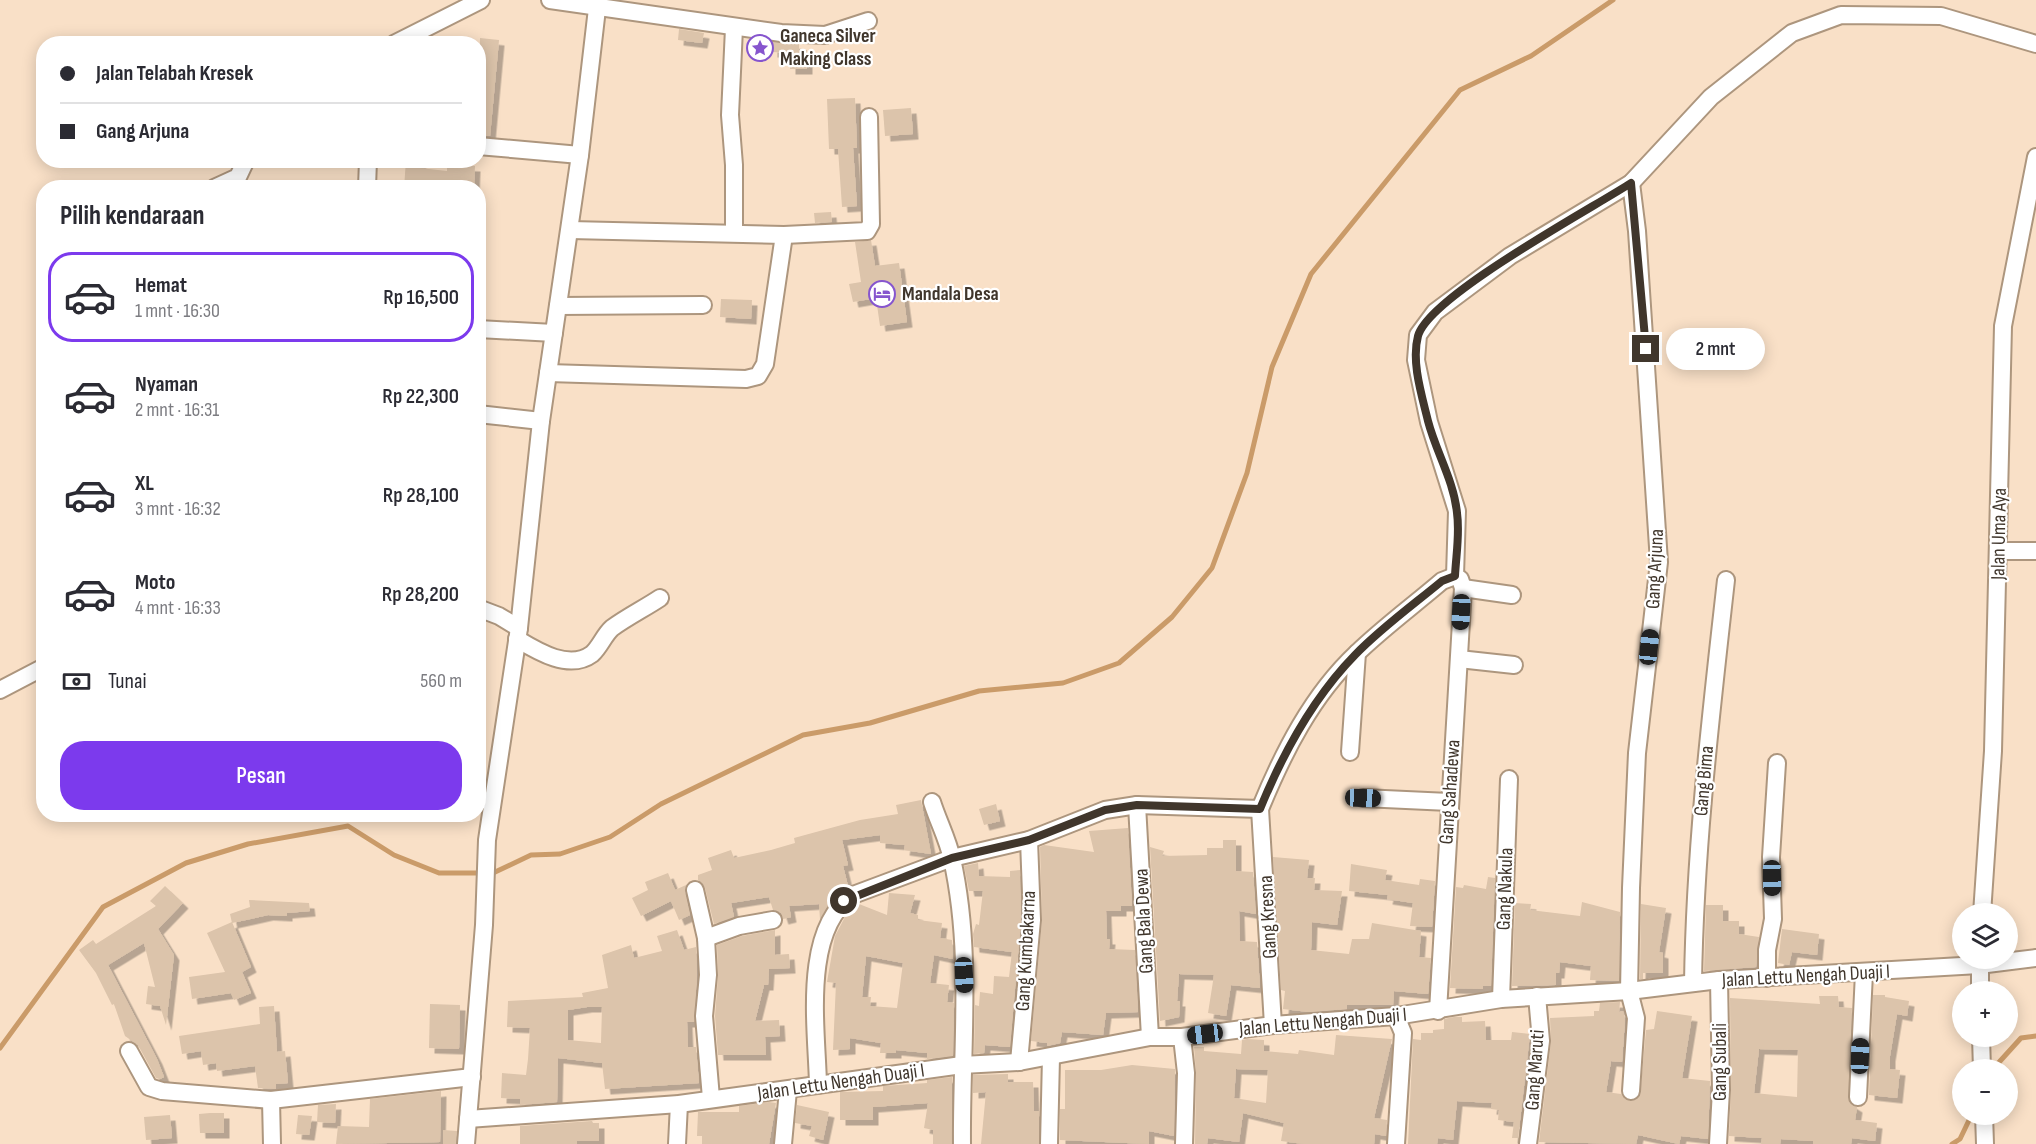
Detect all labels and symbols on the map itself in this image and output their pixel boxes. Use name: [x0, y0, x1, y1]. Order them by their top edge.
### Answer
place label: Ganeca Silver Making Class: [780, 24, 876, 71]
place icon: Ganeca Silver Making Class: [745, 33, 775, 63]
hotel icon: Mandala Desa: [867, 279, 897, 309]
place label: Mandala Desa: [902, 282, 999, 306]
callout: 2 mnt: [1667, 328, 1766, 370]
route end: [1632, 335, 1659, 362]
street label: Jalan Uma Aya: [1986, 488, 2012, 581]
street label: Gang Arjuna: [1641, 528, 1669, 610]
car: [1451, 594, 1471, 630]
car: [1638, 628, 1660, 666]
street label: Gang Sahadewa: [1434, 739, 1466, 845]
street label: Gang Bima: [1689, 745, 1719, 817]
car: [1345, 788, 1381, 808]
street label: Gang Nakula: [1492, 847, 1518, 931]
car: [1763, 860, 1781, 896]
street label: Gang Bala Dewa: [1129, 868, 1159, 974]
street label: Gang Kresna: [1254, 875, 1282, 959]
route start: [830, 887, 857, 914]
street label: Gang Kumbakarna: [1011, 890, 1041, 1012]
car: [954, 957, 974, 993]
street label: Jalan Lettu Nengah Duaji I: [1720, 960, 1891, 992]
street label: Jalan Lettu Nengah Duaji I: [1237, 1003, 1408, 1041]
car: [1186, 1023, 1224, 1045]
street label: Gang Subali: [1708, 1023, 1732, 1101]
street label: Gang Maruti: [1520, 1029, 1550, 1111]
car: [1850, 1038, 1870, 1074]
street label: Jalan Lettu Nengah Duaji I: [755, 1058, 926, 1106]

